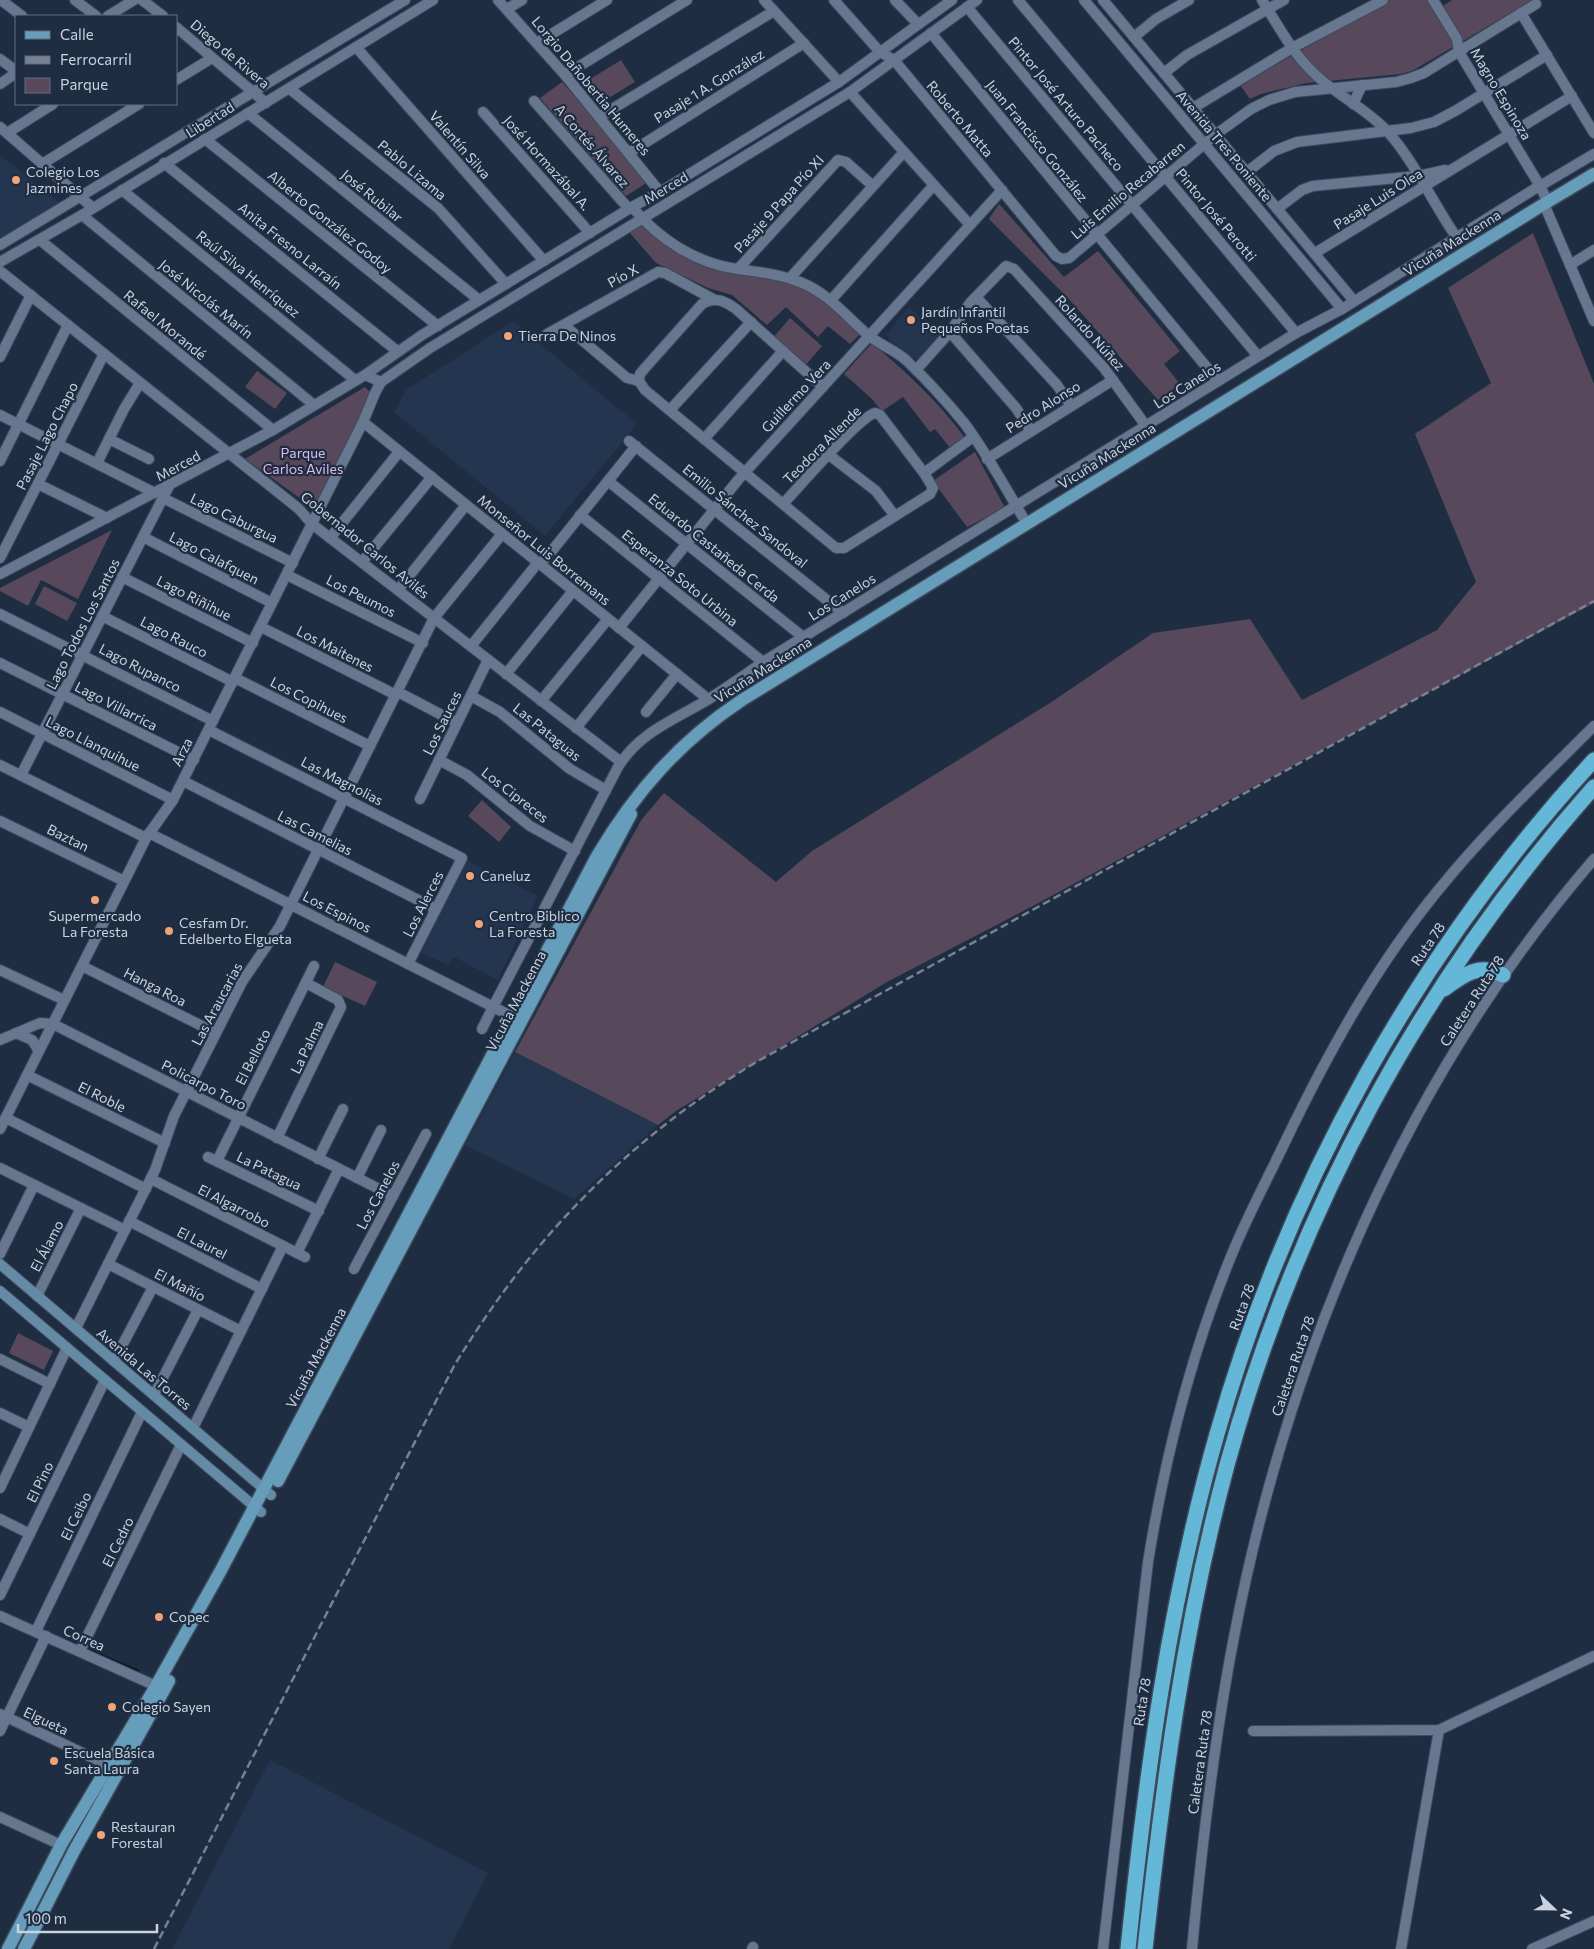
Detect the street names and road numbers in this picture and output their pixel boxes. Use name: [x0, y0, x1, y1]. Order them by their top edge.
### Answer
street label: Lorgio Dañobertia Humeres: [528, 13, 654, 158]
street label: Diego de Rivera: [187, 16, 273, 92]
street label: Pintor José Arturo Pacheco: [1005, 33, 1128, 174]
street label: Pasaje 1 A. González: [651, 45, 767, 126]
street label: Magno Espinoza: [1467, 45, 1536, 143]
street label: Juan Francisco González: [983, 76, 1092, 205]
street label: Roberto Matta: [923, 77, 997, 160]
street label: Avenida Tres Poniente: [1173, 87, 1276, 205]
street label: Libertad: [182, 98, 237, 141]
street label: A Cortés Álvarez: [551, 100, 633, 191]
street label: Valentín Silva: [426, 107, 495, 182]
street label: José Hormazábal A.: [500, 112, 594, 214]
street label: Pablo Lizama: [375, 136, 450, 203]
street label: Luis Emilio Recabarren: [1067, 137, 1188, 242]
street label: Pasaje 9 Papa Pío XI: [730, 151, 827, 256]
street label: Pasaje Luis Olea: [1330, 164, 1425, 233]
street label: Pintor José Perotti: [1173, 165, 1260, 265]
street label: Alberto González Godoy: [265, 166, 396, 277]
street label: José Rubilar: [338, 166, 407, 226]
street label: Merced: [641, 168, 691, 207]
street label: Anita Fresno Larraín: [235, 199, 346, 293]
street label: Vicuña Mackenna: [1400, 206, 1504, 279]
street label: Raúl Silva Henríquez: [193, 227, 304, 321]
street label: José Nicolás Marín: [156, 256, 257, 342]
street label: Pío X: [604, 260, 641, 291]
street label: Rafael Morandé: [121, 286, 210, 363]
street label: Rolando Núñez: [1052, 291, 1129, 374]
street label: Guillermo Vera: [757, 356, 834, 436]
street label: Los Canelos: [1150, 357, 1223, 412]
street label: Pedro Alonso: [1002, 377, 1083, 436]
street label: Pasaje Lago Chapo: [12, 379, 81, 493]
street label: Teodora Allende: [779, 402, 864, 487]
street label: Vicuña Mackenna: [1055, 419, 1159, 492]
street label: Merced: [152, 447, 203, 484]
street label: Emilio Sánchez Sandoval: [680, 460, 811, 571]
street label: Gobernador Carlos Avilés: [298, 487, 433, 602]
street label: Lago Caburgua: [188, 489, 281, 546]
street label: Eduardo Castañeda Cerda: [645, 490, 783, 606]
street label: Monseñor Luis Borremans: [474, 491, 614, 609]
street label: Esperanza Soto Urbina: [619, 526, 742, 630]
street label: Lago Calafquen: [167, 528, 262, 587]
street label: Lago Todos Los Santos: [42, 556, 123, 692]
street label: Los Canelos: [805, 569, 878, 624]
street label: Lago Riñihue: [154, 571, 234, 624]
street label: Los Peumos: [324, 571, 399, 620]
street label: Lago Rauco: [138, 612, 211, 661]
street label: Los Maitenes: [294, 622, 377, 675]
street label: Vicuña Mackenna: [711, 633, 815, 706]
street label: Lago Rupanco: [96, 640, 184, 696]
street label: Los Copihues: [268, 673, 351, 726]
street label: Lago Villarrica: [72, 677, 160, 734]
street label: Los Sauces: [419, 688, 464, 758]
street label: Las Pataguas: [510, 699, 585, 764]
street label: Lago Llanquihue: [43, 712, 143, 775]
street label: Arza: [167, 735, 196, 769]
street label: Las Magnolias: [298, 753, 386, 809]
street label: Los Cipreces: [478, 763, 552, 826]
street label: Las Camelias: [275, 806, 356, 859]
street label: Baztan: [45, 820, 92, 855]
street label: Los Alerces: [399, 868, 446, 940]
street label: Los Espinos: [300, 887, 374, 936]
street label: Ruta 78: [1407, 919, 1448, 969]
street label: Vicuña Mackenna: [482, 948, 549, 1054]
street label: Caletera Ruta 78: [1436, 952, 1507, 1049]
street label: Las Araucarias: [188, 959, 246, 1048]
street label: Hanga Roa: [121, 964, 189, 1010]
street label: La Palma: [286, 1017, 327, 1076]
street label: El Belloto: [231, 1026, 274, 1088]
street label: Policarpo Toro: [159, 1056, 250, 1113]
street label: El Roble: [76, 1078, 129, 1115]
street label: La Patagua: [234, 1148, 304, 1194]
street label: Los Canelos: [352, 1157, 403, 1232]
street label: El Algarrobo: [195, 1180, 273, 1231]
street label: El Álamo: [26, 1217, 67, 1274]
street label: El Laurel: [174, 1223, 230, 1262]
street label: El Mañío: [152, 1264, 209, 1305]
street label: Ruta 78: [1225, 1281, 1258, 1333]
street label: Vicuña Mackenna: [282, 1305, 349, 1411]
street label: Caletera Ruta 78: [1267, 1313, 1318, 1418]
street label: Avenida Las Torres: [93, 1324, 195, 1413]
street label: El Pino: [22, 1459, 57, 1505]
street label: El Ceibo: [57, 1489, 95, 1543]
street label: El Cedro: [98, 1514, 137, 1569]
street label: Correa: [61, 1621, 108, 1654]
street label: Ruta 78: [1129, 1677, 1154, 1727]
street label: Elgueta: [21, 1703, 71, 1738]
street label: Caletera Ruta 78: [1184, 1709, 1215, 1815]

